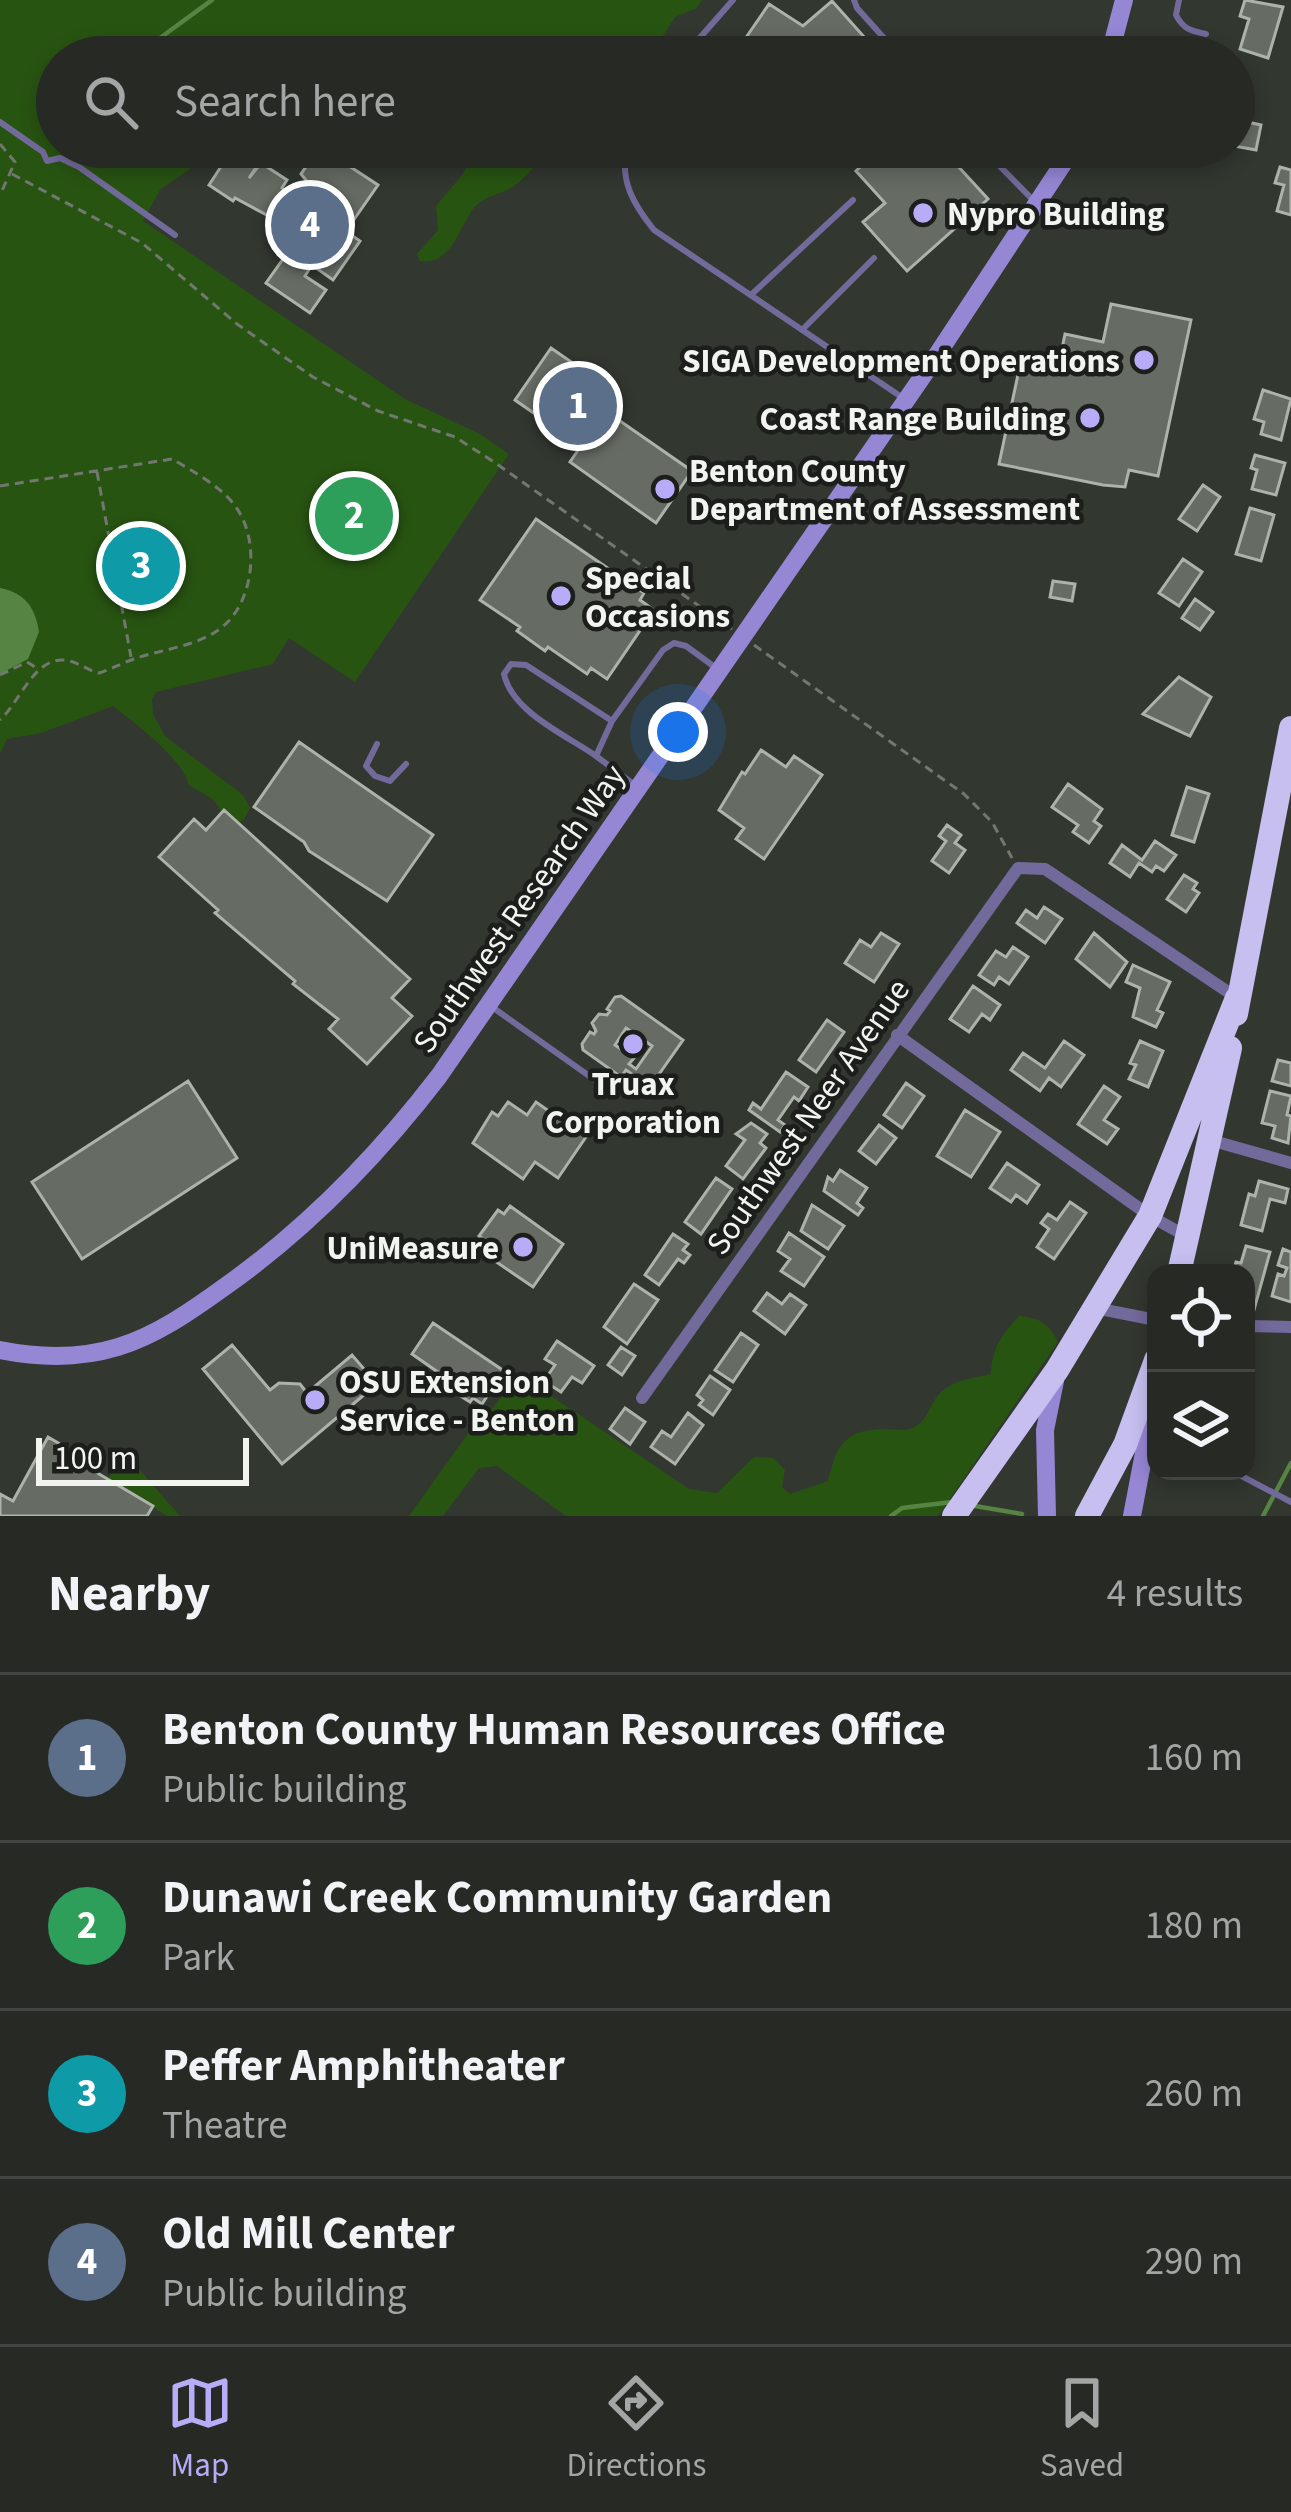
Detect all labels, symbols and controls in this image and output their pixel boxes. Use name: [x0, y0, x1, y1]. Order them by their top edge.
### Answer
search box: [36, 36, 1255, 168]
icon: search: [78, 69, 144, 135]
text: Search here: [174, 70, 396, 134]
pin: 4: [271, 180, 349, 270]
place label: Nypro Building: [947, 191, 1165, 238]
marker: Nypro Building: [910, 200, 936, 226]
place label: SIGA Development Operations: [682, 338, 1120, 385]
marker: SIGA Development Operations: [1131, 347, 1157, 373]
pin: 1: [539, 361, 617, 451]
place label: Coast Range Building: [760, 396, 1066, 443]
marker: Coast Range Building: [1077, 405, 1103, 431]
place label: Benton County Department of Assessment: [689, 448, 1080, 533]
pin: 2: [315, 471, 393, 561]
marker: Benton County Department of Assessment: [652, 476, 678, 502]
pin: 3: [102, 521, 180, 611]
place label: Special Occasions: [585, 555, 730, 640]
marker: Special Occasions: [548, 583, 574, 609]
your location: [648, 702, 708, 762]
street label: Southwest Research Way: [402, 754, 637, 1063]
street label: Southwest Neer Avenue: [695, 969, 921, 1264]
marker: Truax Corporation: [620, 1031, 646, 1057]
place label: Truax Corporation: [545, 1061, 721, 1146]
place label: UniMeasure: [327, 1225, 499, 1272]
marker: UniMeasure: [510, 1234, 536, 1260]
map controls: [1147, 1264, 1255, 1480]
button: locate: [1147, 1264, 1255, 1372]
place label: OSU Extension Service - Benton: [339, 1359, 575, 1444]
button: layers: [1147, 1372, 1255, 1480]
marker: OSU Extension Service - Benton: [302, 1387, 328, 1413]
scale bar: [36, 1432, 249, 1485]
text: 100 m: [54, 1435, 137, 1482]
text: Nearby: [48, 1558, 210, 1630]
text: 4 results: [1107, 1566, 1243, 1622]
text: Benton County Human Resources Office: [162, 1698, 946, 1762]
text: 1: [77, 1730, 97, 1786]
text: 160 m: [1145, 1730, 1243, 1786]
text: Public building: [162, 1762, 407, 1818]
text: Dunawi Creek Community Garden: [162, 1866, 832, 1930]
text: 2: [77, 1898, 97, 1954]
text: 180 m: [1145, 1898, 1243, 1954]
text: Park: [162, 1930, 235, 1986]
text: Peffer Amphitheater: [162, 2034, 565, 2098]
text: 3: [77, 2066, 97, 2122]
text: 260 m: [1145, 2066, 1243, 2122]
text: Theatre: [162, 2098, 288, 2154]
text: Old Mill Center: [162, 2202, 455, 2266]
text: 4: [77, 2234, 97, 2290]
text: 290 m: [1145, 2234, 1243, 2290]
text: Public building: [162, 2266, 407, 2322]
tab: Map: [167, 2370, 233, 2489]
tab: Directions: [567, 2370, 706, 2489]
tab: Saved: [1040, 2370, 1124, 2489]

